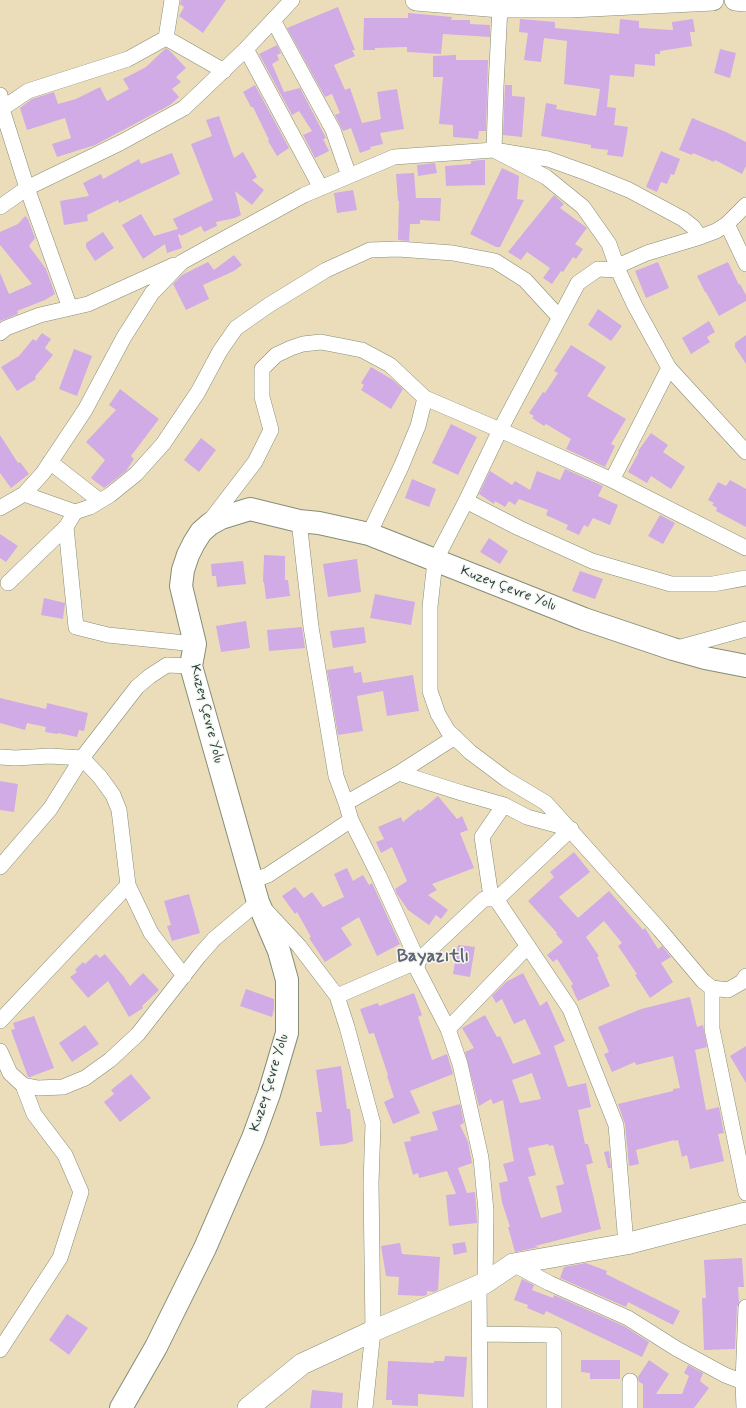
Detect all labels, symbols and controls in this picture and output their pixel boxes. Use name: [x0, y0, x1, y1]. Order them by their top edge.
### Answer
street label: Kuzey Çevre Yolu: [458, 563, 558, 615]
street label: Kuzey Çevre Yolu: [186, 663, 226, 765]
district label: Bayazıtlı: [397, 946, 469, 968]
street label: Kuzey Çevre Yolu: [247, 1032, 293, 1134]

